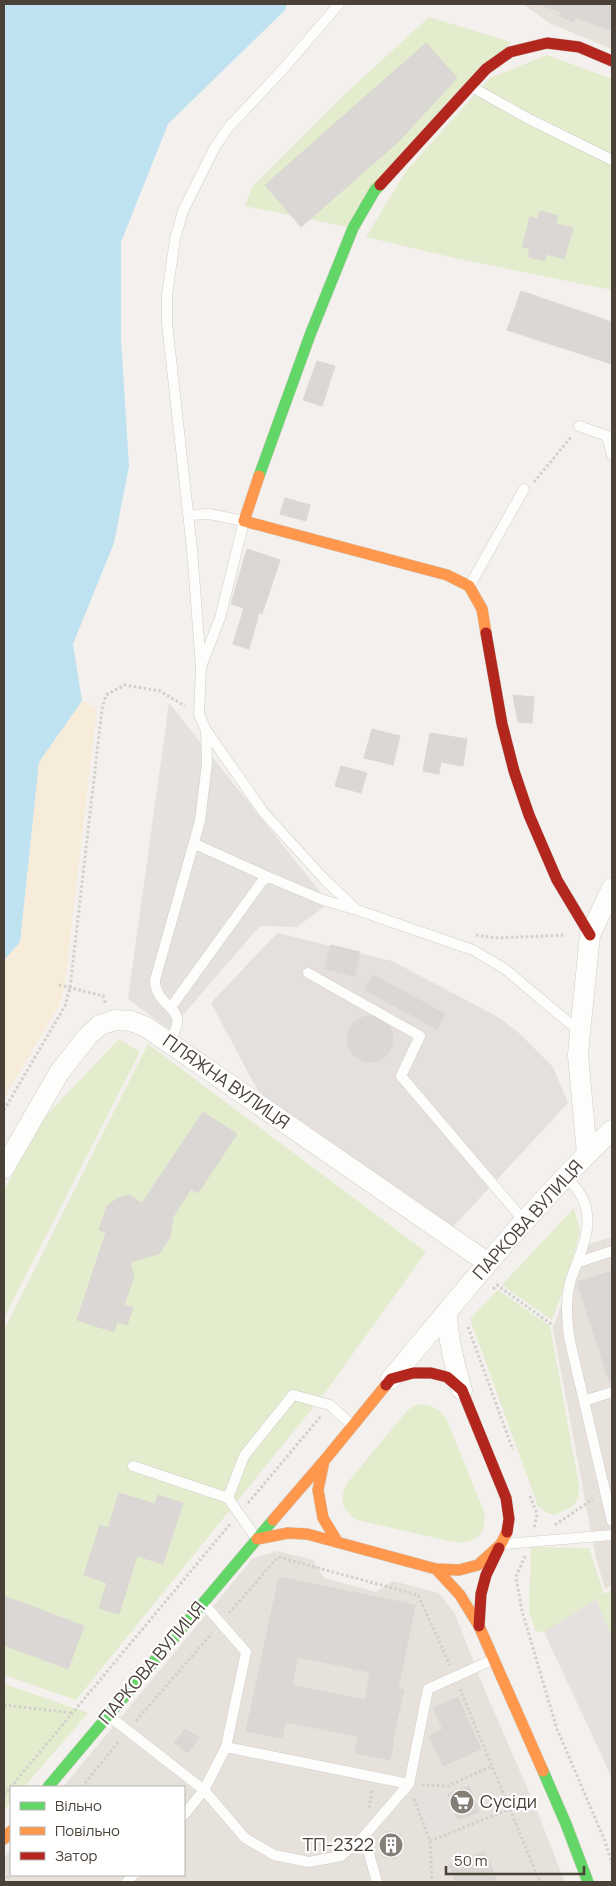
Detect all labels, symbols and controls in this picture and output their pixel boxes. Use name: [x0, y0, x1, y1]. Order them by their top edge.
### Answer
street label: ПЛЯЖНА ВУЛИЦЯ: [159, 1029, 295, 1134]
street label: ПАРКОВА ВУЛИЦЯ: [467, 1154, 588, 1284]
street label: ПАРКОВА ВУЛИЦЯ: [93, 1596, 210, 1729]
legend: [10, 1786, 185, 1876]
supermarket icon: Сусіди: [449, 1789, 475, 1815]
place label: Сусіди: [480, 1789, 537, 1813]
text: Вільно: [55, 1795, 102, 1816]
text: Повільно: [55, 1820, 120, 1841]
place label: ТП-2322: [303, 1832, 374, 1856]
building icon: ТП-2322: [378, 1832, 404, 1858]
scale bar: [446, 1844, 584, 1876]
text: Затор: [55, 1845, 98, 1866]
text: 50 m: [454, 1850, 488, 1871]

